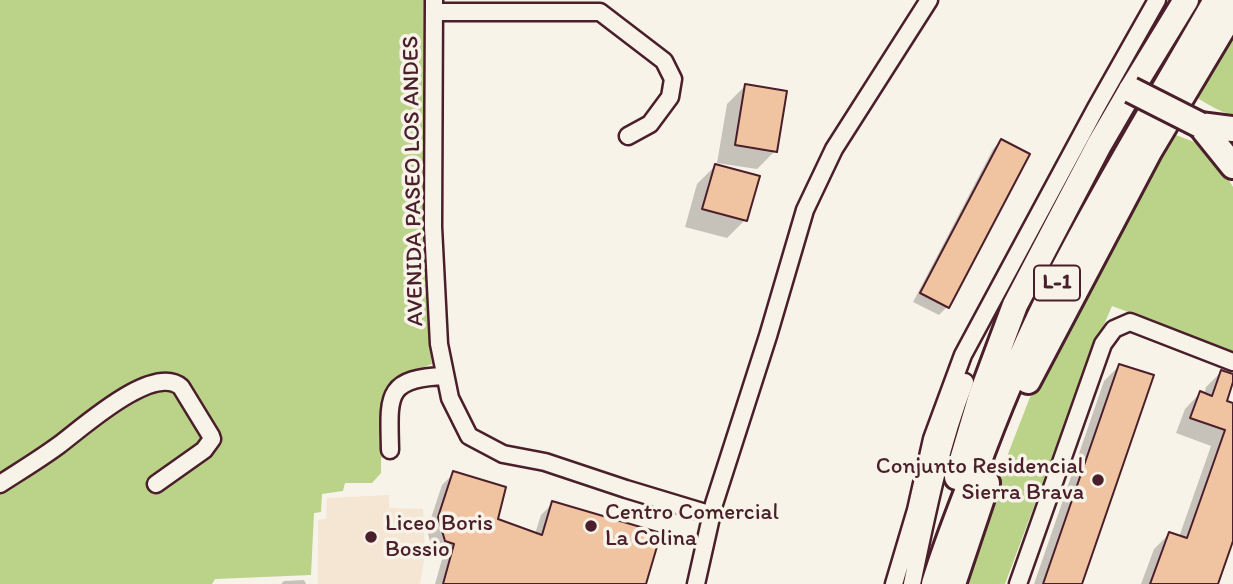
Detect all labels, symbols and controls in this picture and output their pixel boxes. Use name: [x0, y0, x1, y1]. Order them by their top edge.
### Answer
street label: AVENIDA PASEO LOS ANDES: [398, 35, 430, 327]
road number: L-1: [1034, 266, 1080, 300]
place label: Conjunto Residencial Sierra Brava: [876, 453, 1084, 507]
marker: Conjunto Residencial Sierra Brava: [1090, 472, 1106, 488]
place label: Centro Comercial La Colina: [605, 499, 779, 553]
place label: Liceo Boris Bossio: [385, 510, 493, 564]
marker: Centro Comercial La Colina: [583, 518, 599, 534]
marker: Liceo Boris Bossio: [363, 529, 379, 545]

